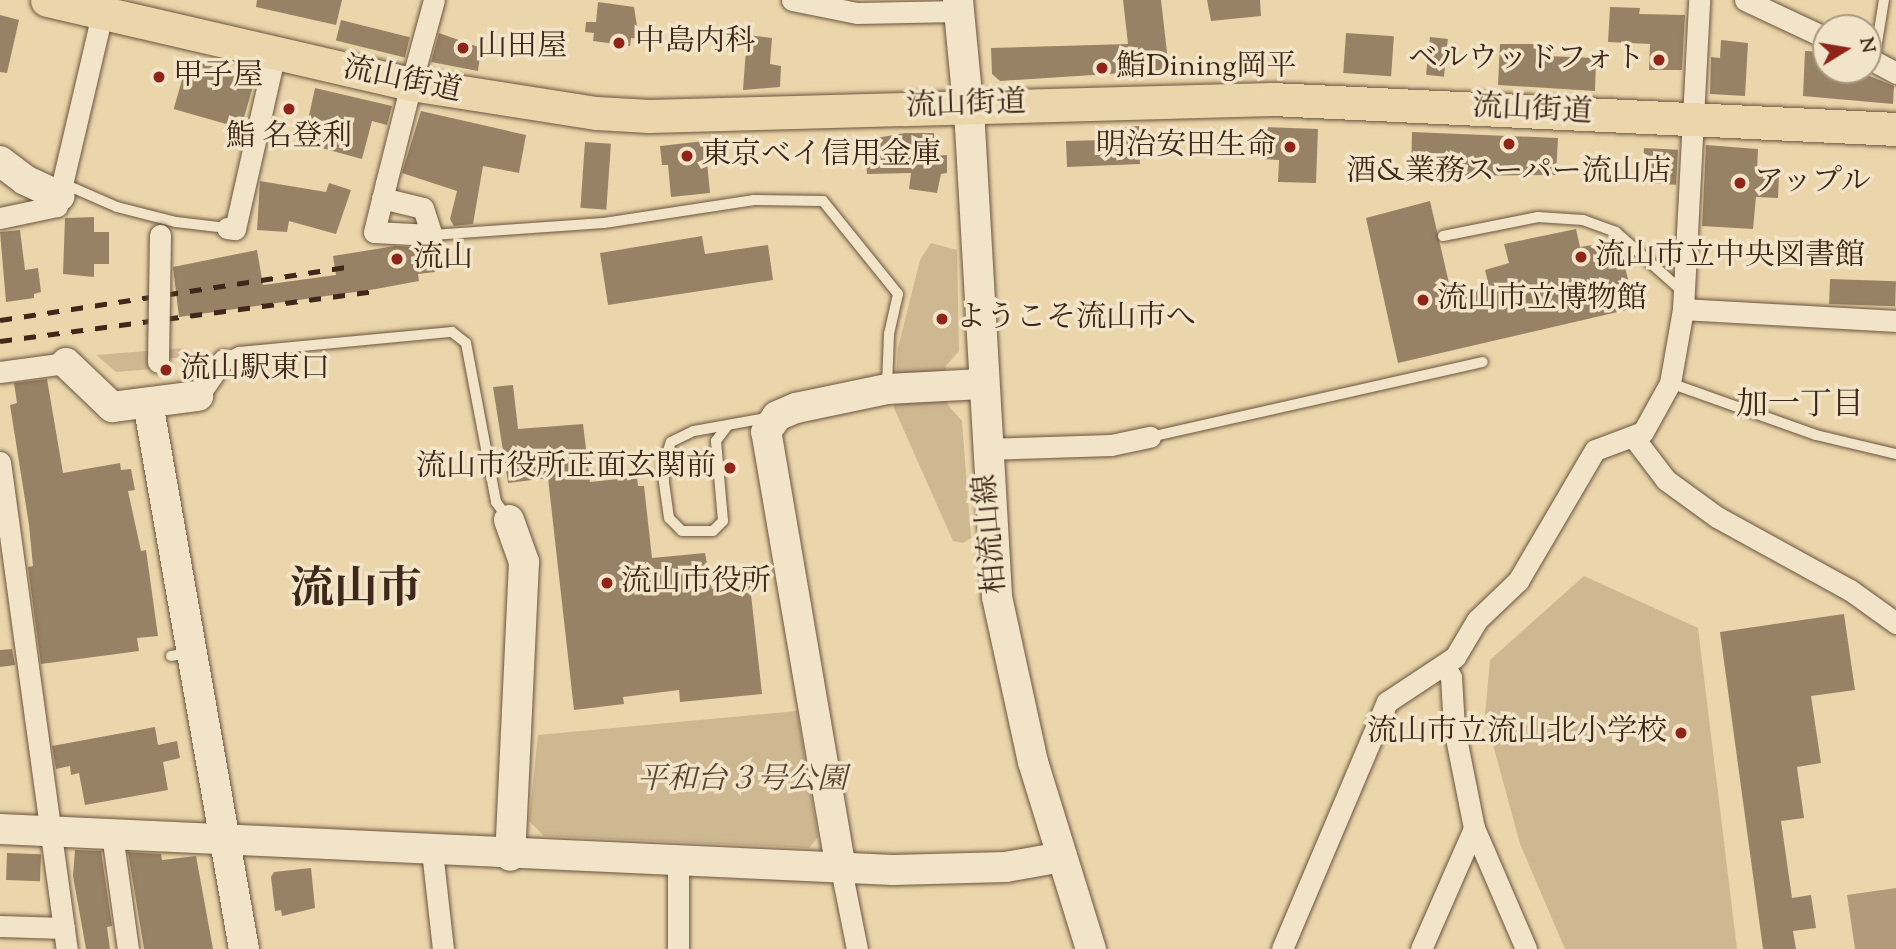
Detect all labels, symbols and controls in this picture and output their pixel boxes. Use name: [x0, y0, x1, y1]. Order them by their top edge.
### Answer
north arrow: [1812, 14, 1882, 84]
place label: 中島内科: [635, 25, 755, 61]
place label: 山田屋: [477, 30, 567, 66]
marker: 中島内科: [609, 33, 629, 53]
text: N: [1851, 35, 1881, 55]
marker: 山田屋: [455, 40, 471, 56]
place label: ベルウッドフォト: [1405, 42, 1645, 78]
place label: 鮨Dining岡平: [1116, 50, 1297, 86]
street label: 流山街道: [340, 51, 464, 111]
marker: ベルウッドフォト: [1651, 52, 1667, 68]
place label: 甲子屋: [173, 59, 263, 95]
marker: 鮨Dining岡平: [1094, 60, 1110, 76]
marker: 甲子屋: [151, 69, 167, 85]
street label: 流山街道: [905, 86, 1027, 126]
street label: 流山街道: [1471, 90, 1593, 132]
marker: 鮨 名登利: [281, 101, 297, 117]
place label: 鮨 名登利: [226, 120, 352, 156]
place label: 明治安田生命: [1096, 129, 1276, 165]
marker: 酒&業務スーパー流山店: [1501, 136, 1517, 152]
place label: 東京ベイ信用金庫: [701, 138, 941, 174]
marker: 明治安田生命: [1282, 139, 1298, 155]
marker: 東京ベイ信用金庫: [679, 148, 695, 164]
place label: 酒&業務スーパー流山店: [1346, 155, 1672, 191]
place label: アップル: [1754, 165, 1874, 201]
marker: アップル: [1732, 175, 1748, 191]
place label: 流山市立中央図書館: [1595, 239, 1865, 275]
place label: 流山: [413, 241, 473, 277]
marker: 流山: [387, 249, 407, 269]
marker: 流山市立中央図書館: [1573, 249, 1589, 265]
place label: 流山市立博物館: [1437, 282, 1647, 318]
marker: 流山市立博物館: [1415, 292, 1431, 308]
place label: ようこそ流山市へ: [956, 301, 1196, 337]
marker: ようこそ流山市へ: [934, 311, 950, 327]
place label: 流山駅東口: [180, 352, 330, 388]
marker: 流山駅東口: [158, 362, 174, 378]
district label: 加一丁目: [1736, 387, 1864, 425]
place label: 流山市役所正面玄関前: [416, 450, 716, 486]
marker: 流山市役所正面玄関前: [722, 460, 738, 476]
street label: 柏流山線: [969, 473, 1015, 595]
place label: 流山市役所: [621, 565, 771, 601]
district label: 流山市: [290, 566, 422, 618]
marker: 流山市役所: [599, 575, 615, 591]
place label: 流山市立流山北小学校: [1367, 715, 1667, 751]
marker: 流山市立流山北小学校: [1673, 725, 1689, 741]
park label: 平和台３号公園: [637, 763, 847, 799]

